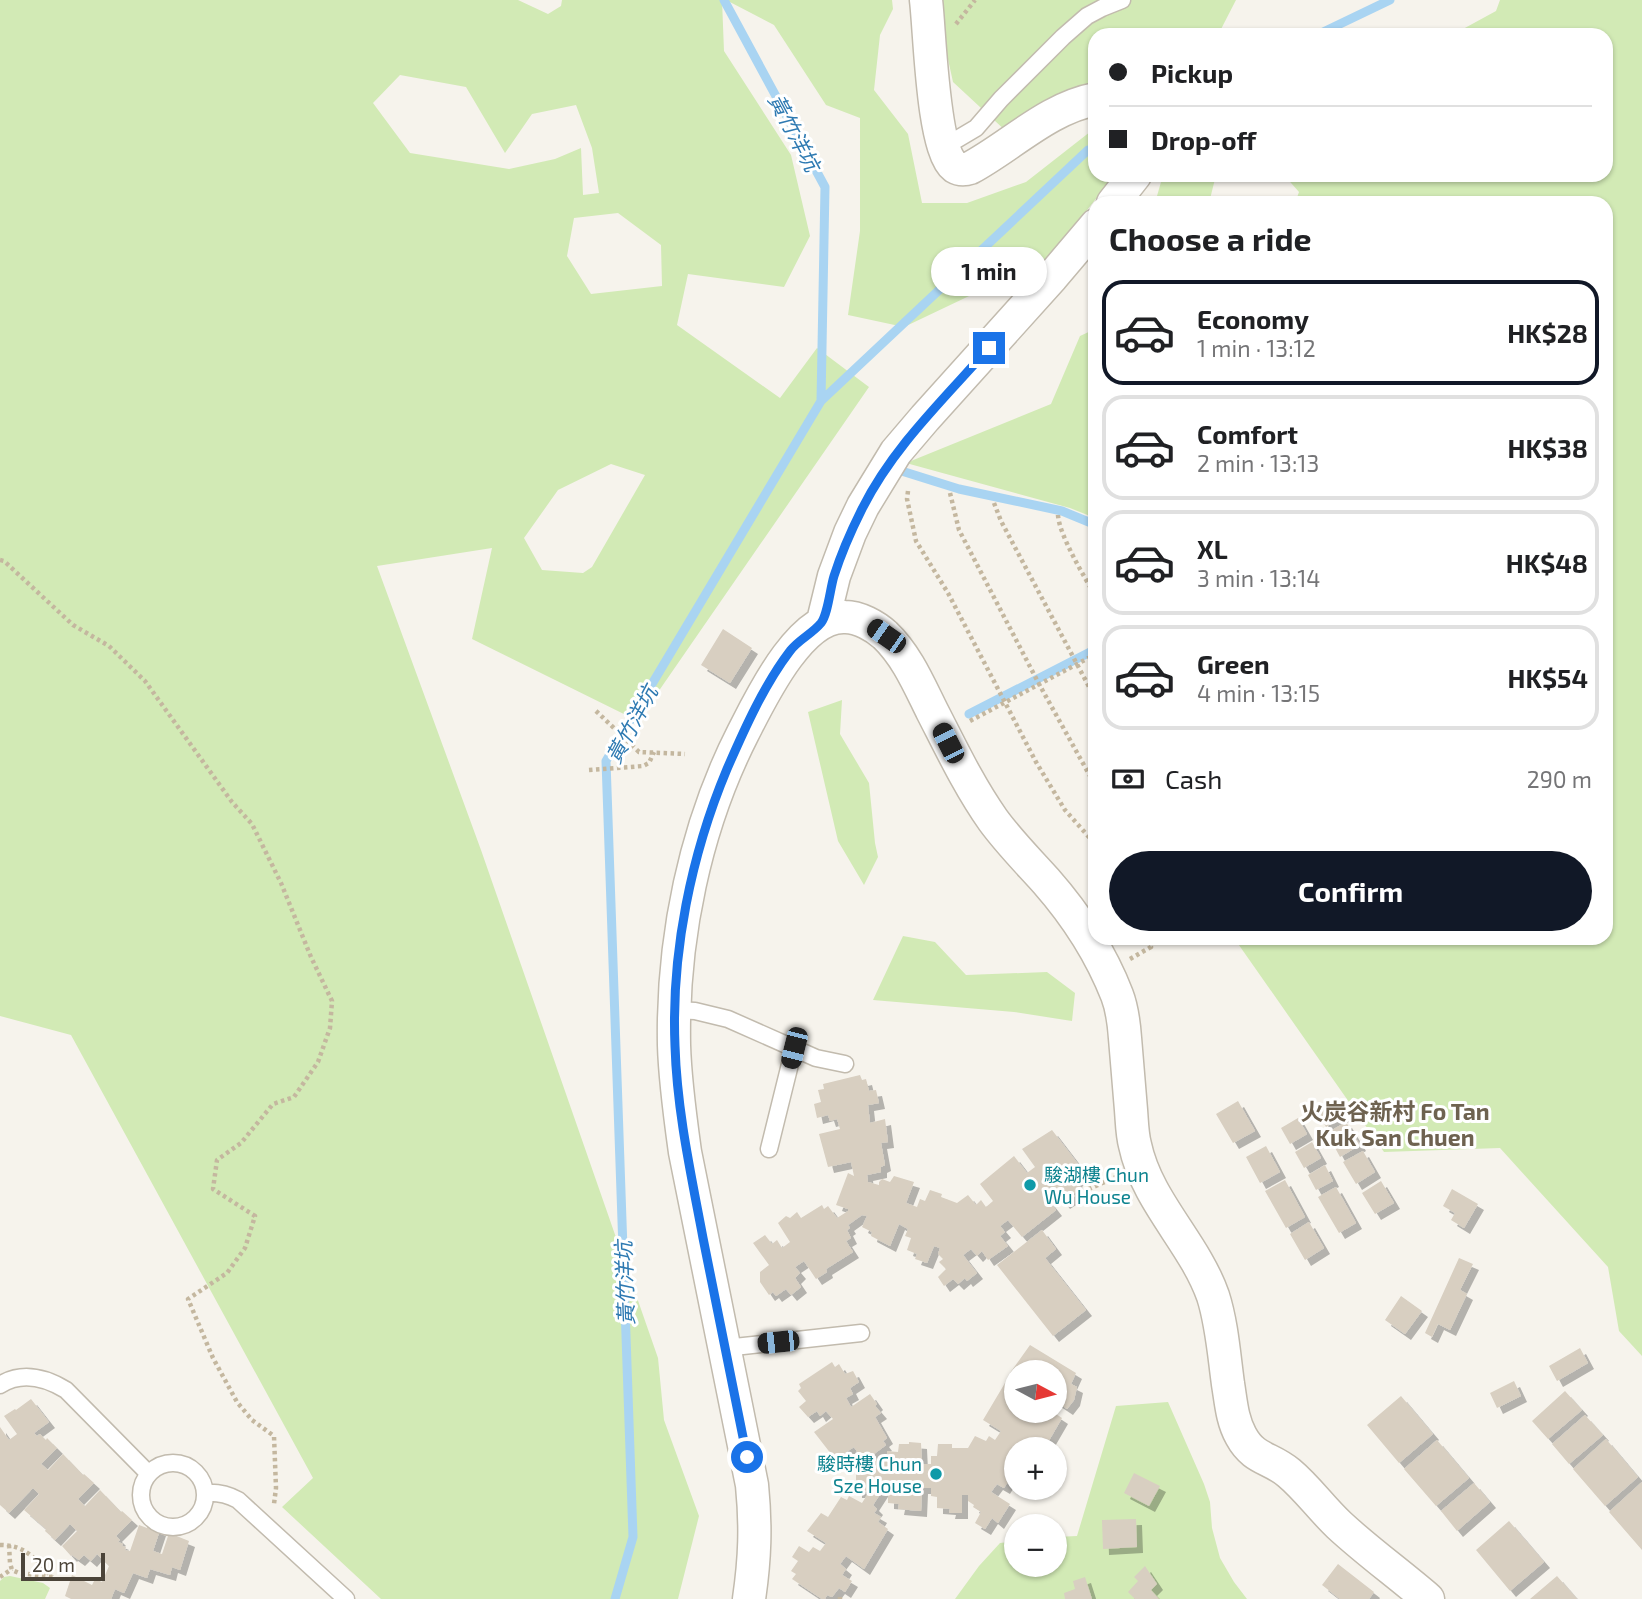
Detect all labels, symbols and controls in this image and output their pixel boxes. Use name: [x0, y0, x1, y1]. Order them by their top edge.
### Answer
text: Pickup: [1151, 57, 1233, 88]
water label: 黃竹洋坑: [764, 89, 827, 178]
text: Drop-off: [1151, 124, 1256, 155]
text: Choose a ride: [1109, 219, 1312, 257]
callout: 1 min: [931, 246, 1047, 296]
text: 1 min: [961, 257, 1017, 285]
icon: car: [1113, 301, 1176, 364]
text: Economy: [1197, 303, 1309, 334]
text: HK$28: [1507, 317, 1588, 348]
route end: [973, 332, 1005, 364]
text: 1 min · 13:12: [1197, 334, 1316, 362]
icon: car: [1113, 416, 1176, 479]
text: Comfort: [1197, 418, 1298, 449]
text: HK$38: [1508, 432, 1588, 463]
text: 2 min · 13:13: [1197, 449, 1319, 477]
icon: car: [1113, 531, 1176, 594]
text: XL: [1197, 533, 1228, 564]
text: HK$48: [1506, 547, 1588, 578]
text: 3 min · 13:14: [1197, 564, 1321, 592]
car: [863, 615, 910, 657]
icon: car: [1113, 646, 1176, 709]
text: Green: [1197, 648, 1270, 679]
text: HK$54: [1508, 662, 1588, 693]
water label: 黃竹洋坑: [600, 678, 663, 767]
text: 4 min · 13:15: [1197, 679, 1320, 707]
car: [930, 720, 967, 766]
icon: cash: [1109, 760, 1147, 798]
text: Cash: [1165, 763, 1222, 794]
text: 290 m: [1527, 765, 1592, 793]
button: Confirm: [1109, 851, 1592, 931]
car: [779, 1025, 810, 1071]
district label: 火炭谷新村 Fo Tan Kuk San Chuen: [1300, 1097, 1490, 1151]
place label: 駿湖樓 Chun Wu House: [1044, 1163, 1149, 1208]
marker: 駿湖樓 Chun Wu House: [1022, 1177, 1038, 1193]
water label: 黃竹洋坑: [610, 1238, 638, 1325]
car: [757, 1329, 800, 1355]
north arrow: [1004, 1360, 1068, 1423]
map controls: [1004, 1360, 1067, 1577]
button: +: [1004, 1437, 1067, 1500]
route start: [731, 1441, 763, 1473]
place label: 駿時樓 Chun Sze House: [817, 1452, 922, 1497]
marker: 駿時樓 Chun Sze House: [928, 1466, 944, 1482]
button: −: [1004, 1514, 1067, 1577]
scale bar: [21, 1550, 105, 1582]
text: 20 m: [32, 1553, 75, 1576]

